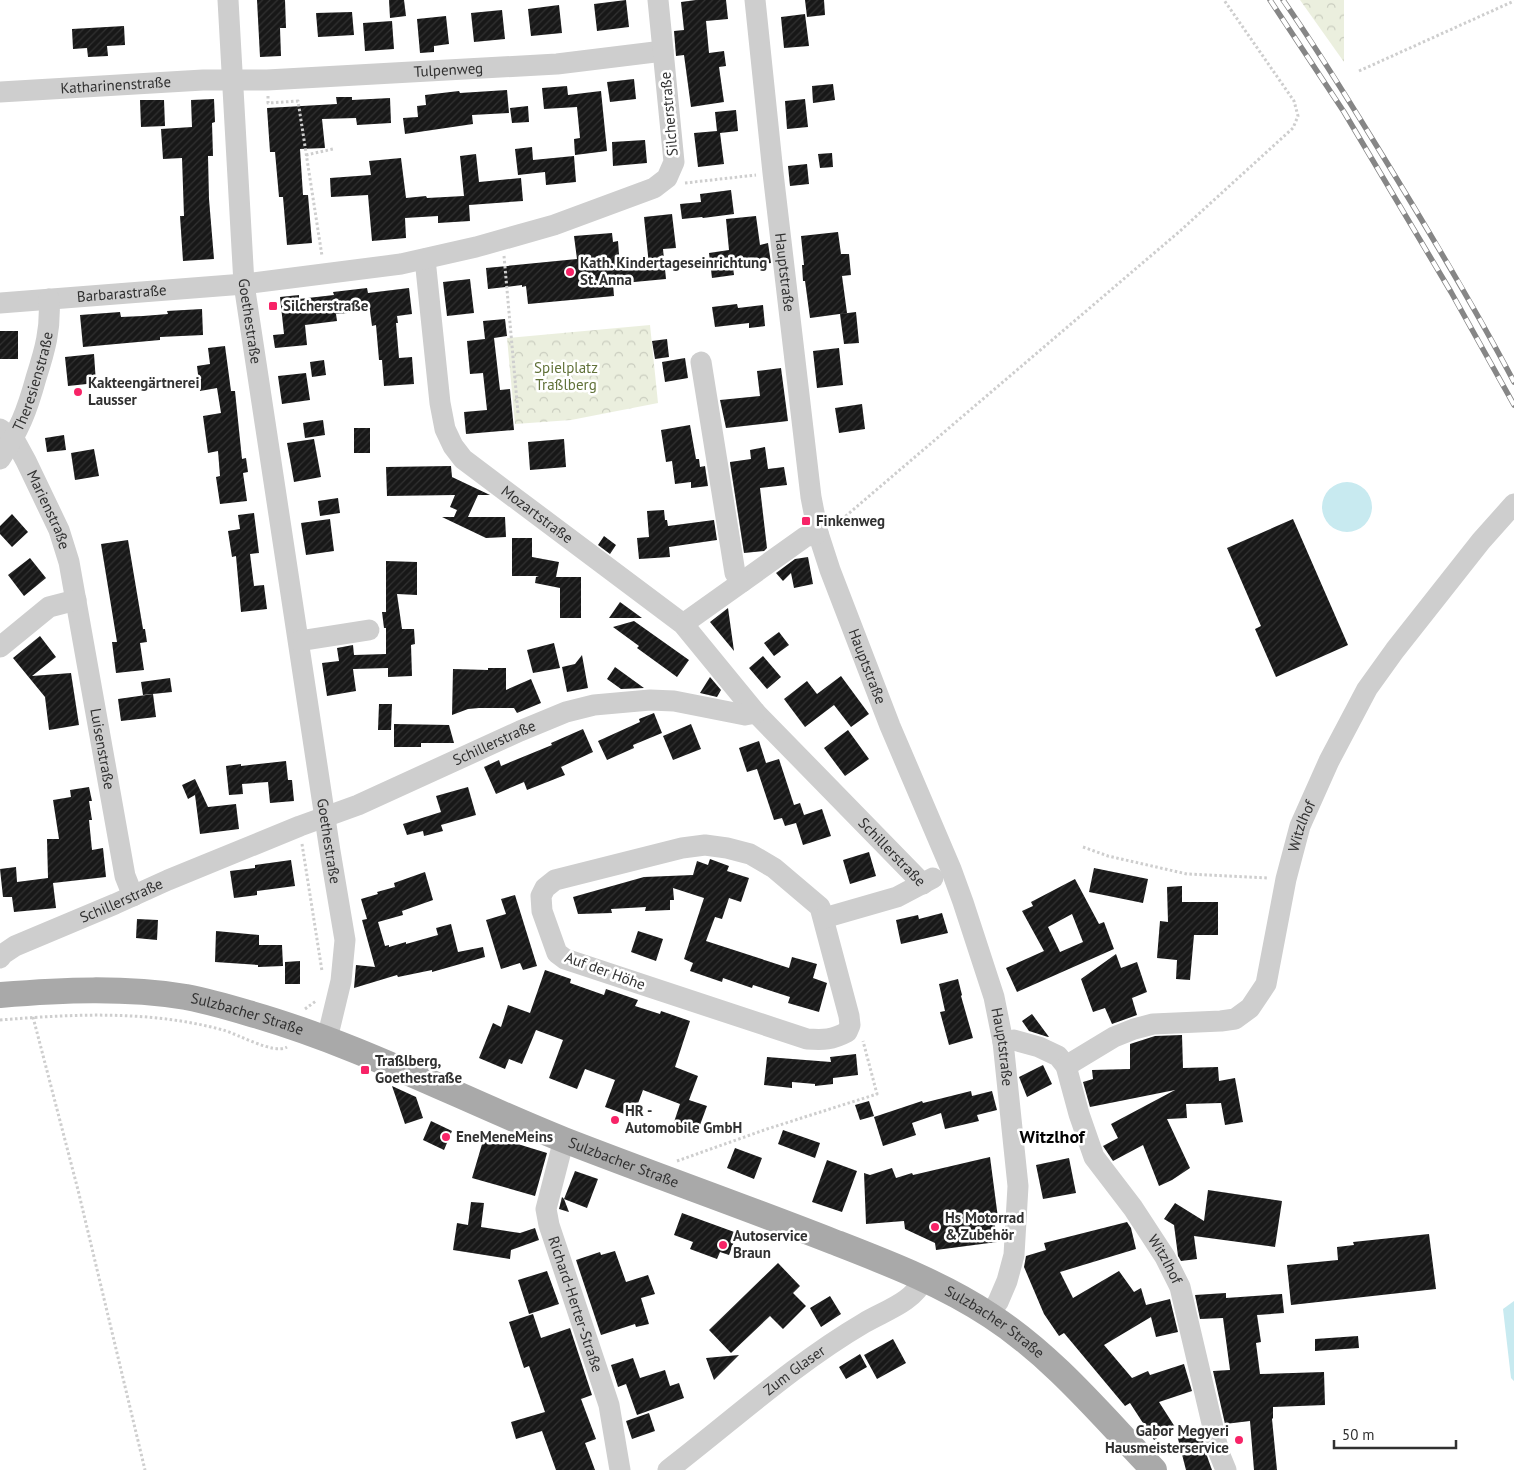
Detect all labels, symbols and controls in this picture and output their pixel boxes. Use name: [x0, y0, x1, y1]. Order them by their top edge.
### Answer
street label: Tulpenweg: [413, 58, 484, 81]
street label: Silcherstraße: [655, 71, 682, 157]
street label: Katharinenstraße: [60, 72, 172, 97]
street label: Hauptstraße: [771, 232, 799, 313]
place label: Kath. Kindertageseinrichtung St. Anna: [580, 253, 767, 289]
marker: Kath. Kindertageseinrichtung St. Anna: [564, 266, 576, 278]
street label: Goethestraße: [235, 278, 266, 365]
street label: Barbarastraße: [76, 280, 167, 306]
place label: Silcherstraße: [283, 296, 369, 315]
marker: Silcherstraße: [267, 300, 279, 312]
street label: Theresienstraße: [8, 330, 57, 434]
park label: Spielplatz Traßlberg: [534, 358, 598, 394]
place label: Kakteengärtnerei Lausser: [88, 373, 199, 409]
marker: Kakteengärtnerei Lausser: [72, 386, 84, 398]
street label: Marienstraße: [23, 467, 74, 551]
street label: Mozartstraße: [498, 481, 577, 547]
place label: Finkenweg: [816, 511, 885, 530]
marker: Finkenweg: [800, 515, 812, 527]
street label: Hauptstraße: [844, 626, 891, 707]
street label: Luisenstraße: [86, 707, 119, 791]
street label: Schillerstraße: [449, 716, 538, 770]
street label: Witzlhof: [1284, 796, 1320, 854]
street label: Goethestraße: [313, 797, 345, 885]
street label: Schillerstraße: [854, 813, 930, 890]
street label: Schillerstraße: [77, 874, 166, 927]
street label: Auf der Höhe: [562, 947, 648, 994]
street label: Sulzbacher Straße: [189, 988, 306, 1039]
street label: Hauptstraße: [987, 1006, 1018, 1087]
place label: Traßlberg, Goethestraße: [375, 1051, 463, 1087]
marker: Traßlberg, Goethestraße: [359, 1064, 371, 1076]
place label: HR - Automobile GmbH: [625, 1101, 742, 1137]
marker: HR - Automobile GmbH: [609, 1114, 621, 1126]
district label: Witzlhof: [1019, 1125, 1086, 1148]
place label: EneMeneMeins: [456, 1127, 553, 1146]
marker: EneMeneMeins: [440, 1131, 452, 1143]
street label: Sulzbacher Straße: [566, 1133, 682, 1192]
place label: Hs Motorrad & Zubehör: [945, 1208, 1024, 1244]
marker: Hs Motorrad & Zubehör: [929, 1221, 941, 1233]
place label: Autoservice Braun: [733, 1226, 808, 1262]
street label: Witzlhof: [1144, 1231, 1187, 1288]
street label: Richard-Herter-Straße: [544, 1233, 607, 1375]
marker: Autoservice Braun: [717, 1239, 729, 1251]
street label: Sulzbacher Straße: [942, 1281, 1049, 1362]
street label: Zum Glaser: [759, 1341, 829, 1399]
scale bar: [1334, 1418, 1456, 1450]
place label: Gabor Megyeri Hausmeisterservice: [1105, 1421, 1229, 1457]
text: 50 m: [1342, 1425, 1375, 1444]
marker: Gabor Megyeri Hausmeisterservice: [1233, 1434, 1245, 1446]

